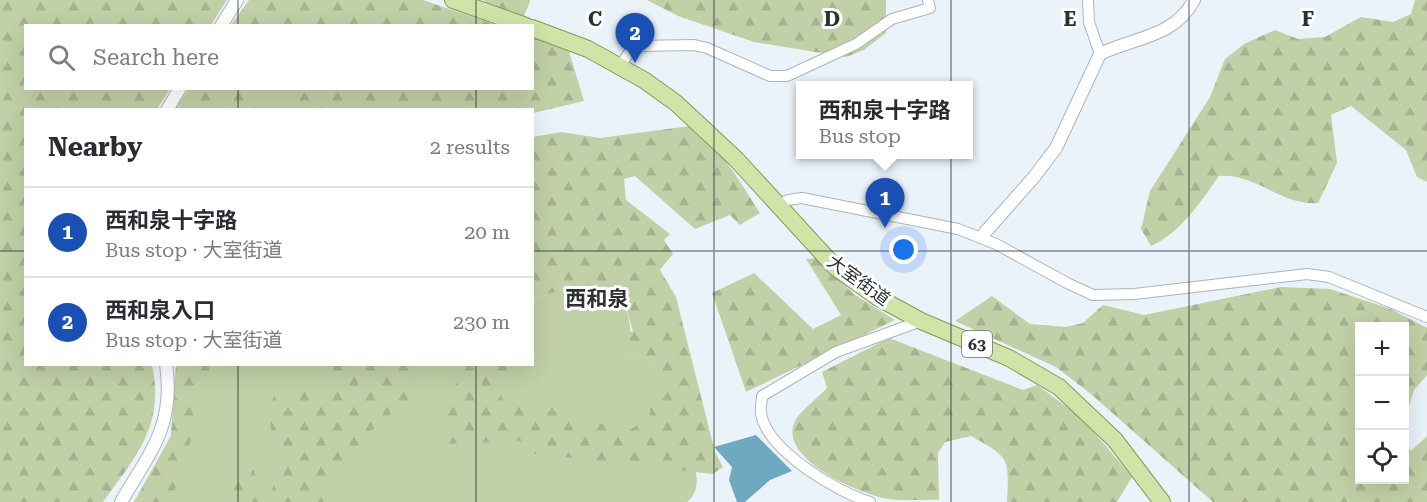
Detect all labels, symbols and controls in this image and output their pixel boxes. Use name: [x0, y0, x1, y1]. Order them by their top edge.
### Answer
text: C: [588, 7, 602, 31]
text: D: [824, 7, 840, 31]
text: E: [1064, 7, 1077, 31]
text: F: [1302, 7, 1314, 31]
pin: 2: [616, 14, 654, 63]
search box: [24, 24, 534, 90]
icon: search: [45, 41, 78, 74]
text: Search here: [93, 45, 219, 70]
popup: [796, 81, 973, 159]
text: 西和泉十字路: [818, 98, 951, 123]
text: Bus stop: [818, 124, 901, 148]
text: Nearby: [48, 132, 142, 162]
text: 2 results: [430, 135, 510, 159]
pin: 1: [866, 178, 904, 228]
text: 西和泉十字路: [105, 208, 237, 233]
text: 1: [62, 220, 73, 244]
text: 20 m: [464, 220, 510, 244]
your location: [889, 235, 918, 264]
text: Bus stop · 大室街道: [105, 238, 283, 262]
street label: 大室街道: [824, 250, 894, 310]
district label: 西和泉: [566, 287, 629, 311]
text: 西和泉入口: [105, 298, 215, 323]
text: 2: [62, 310, 73, 334]
text: 230 m: [453, 310, 510, 334]
map controls: [1355, 322, 1409, 484]
button: +: [1355, 322, 1409, 376]
text: Bus stop · 大室街道: [105, 328, 283, 352]
road number: 63: [962, 331, 992, 357]
button: −: [1355, 376, 1409, 430]
button: locate: [1355, 430, 1409, 484]

